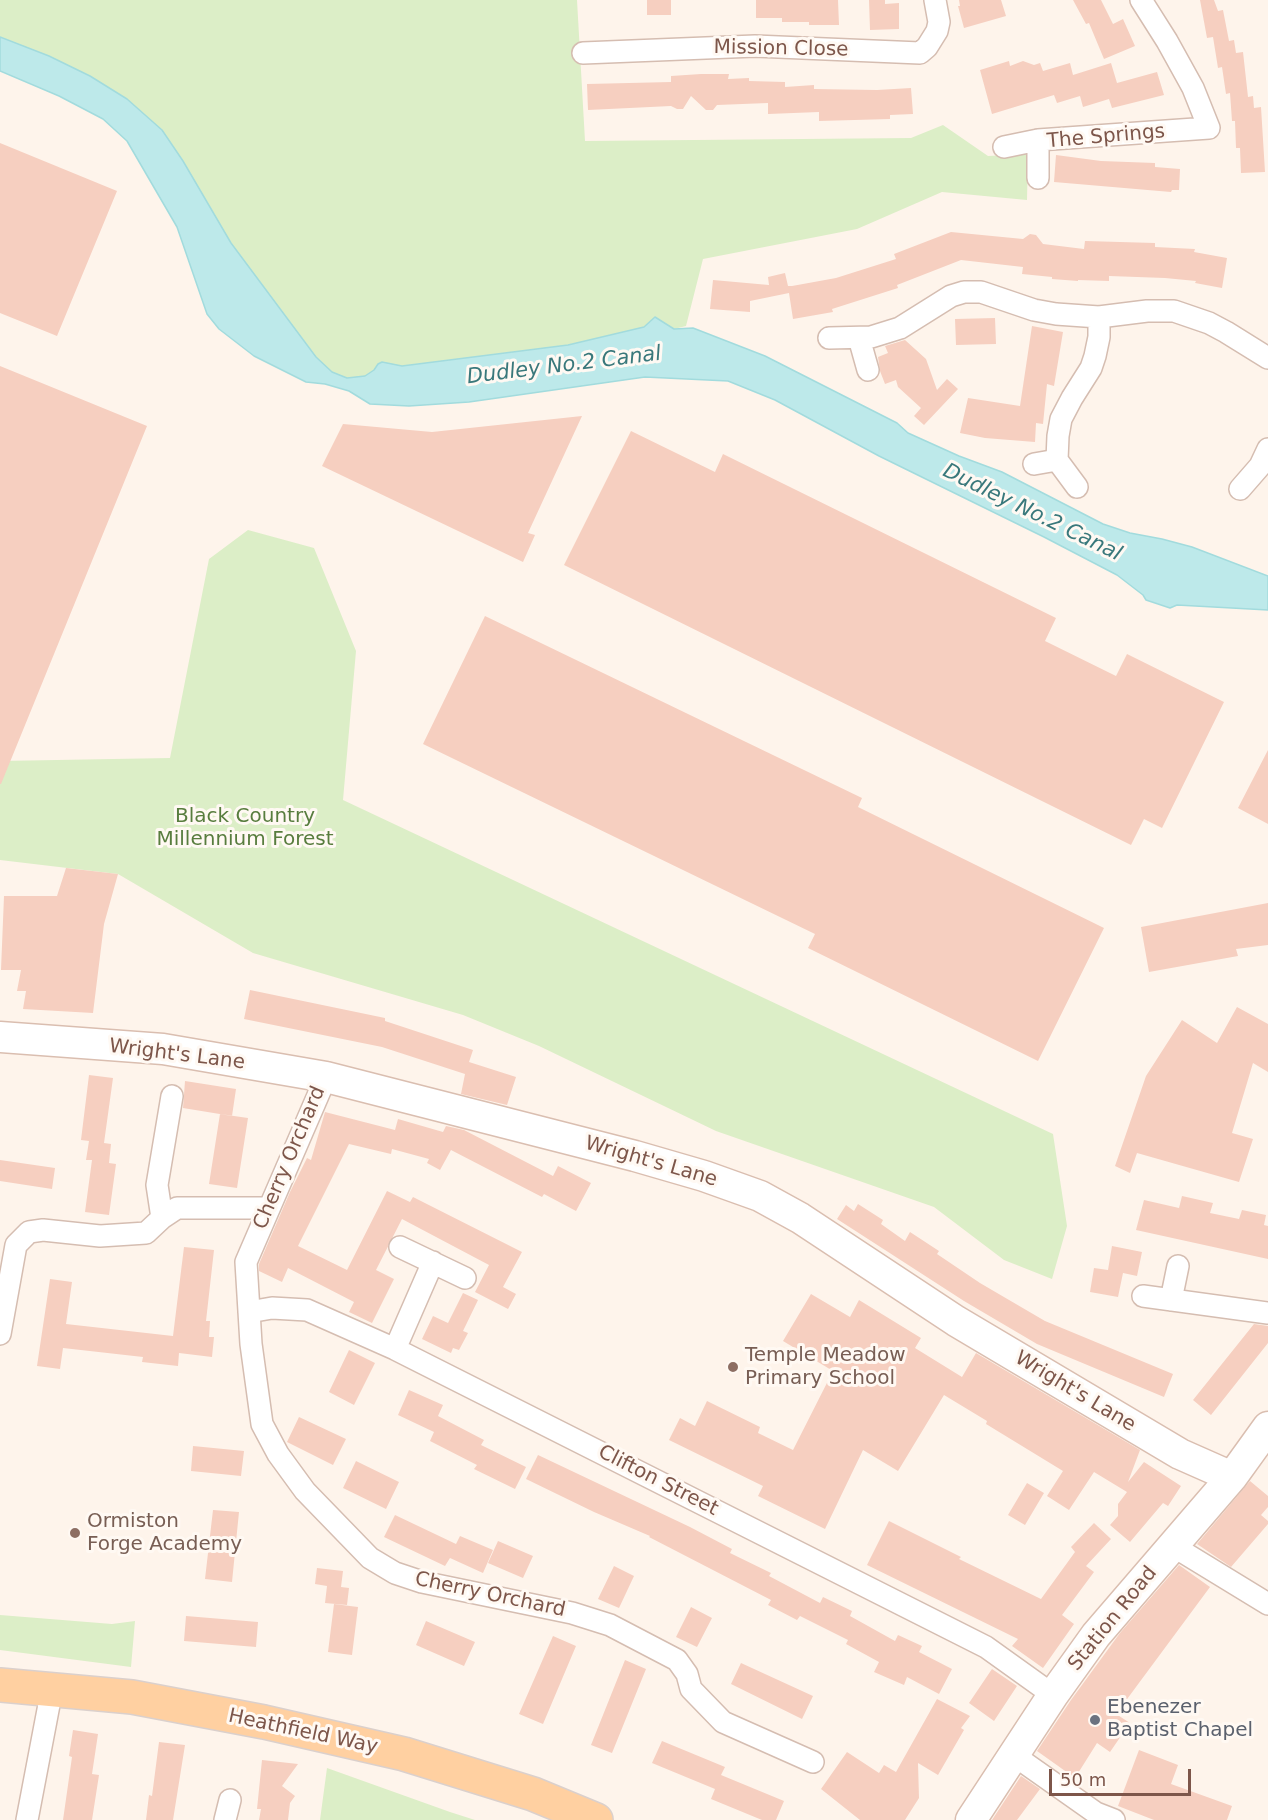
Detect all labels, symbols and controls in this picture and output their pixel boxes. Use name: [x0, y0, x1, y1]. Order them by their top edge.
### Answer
street label: Mission Close: [713, 36, 849, 62]
street label: The Springs: [1046, 120, 1166, 154]
water label: Dudley No.2 Canal: [465, 342, 663, 390]
water label: Dudley No.2 Canal: [939, 459, 1125, 567]
park label: Black Country Millennium Forest: [156, 805, 334, 852]
street label: Wright's Lane: [108, 1035, 246, 1075]
street label: Cherry Orchard: [249, 1083, 331, 1233]
street label: Wright's Lane: [582, 1132, 720, 1192]
place label: Temple Meadow Primary School: [745, 1344, 906, 1391]
street label: Wright's Lane: [1010, 1347, 1140, 1437]
marker: Temple Meadow Primary School: [726, 1360, 740, 1374]
street label: Clifton Street: [594, 1440, 722, 1522]
place label: Ormiston Forge Academy: [87, 1510, 242, 1557]
marker: Ormiston Forge Academy: [68, 1526, 82, 1540]
street label: Station Road: [1064, 1562, 1162, 1676]
street label: Cherry Orchard: [413, 1567, 567, 1623]
place label: Ebenezer Baptist Chapel: [1107, 1696, 1253, 1743]
street label: Heathfield Way: [226, 1704, 380, 1760]
marker: Ebenezer Baptist Chapel: [1088, 1713, 1102, 1727]
scale bar: [1052, 1757, 1194, 1795]
text: 50 m: [1060, 1769, 1106, 1790]

